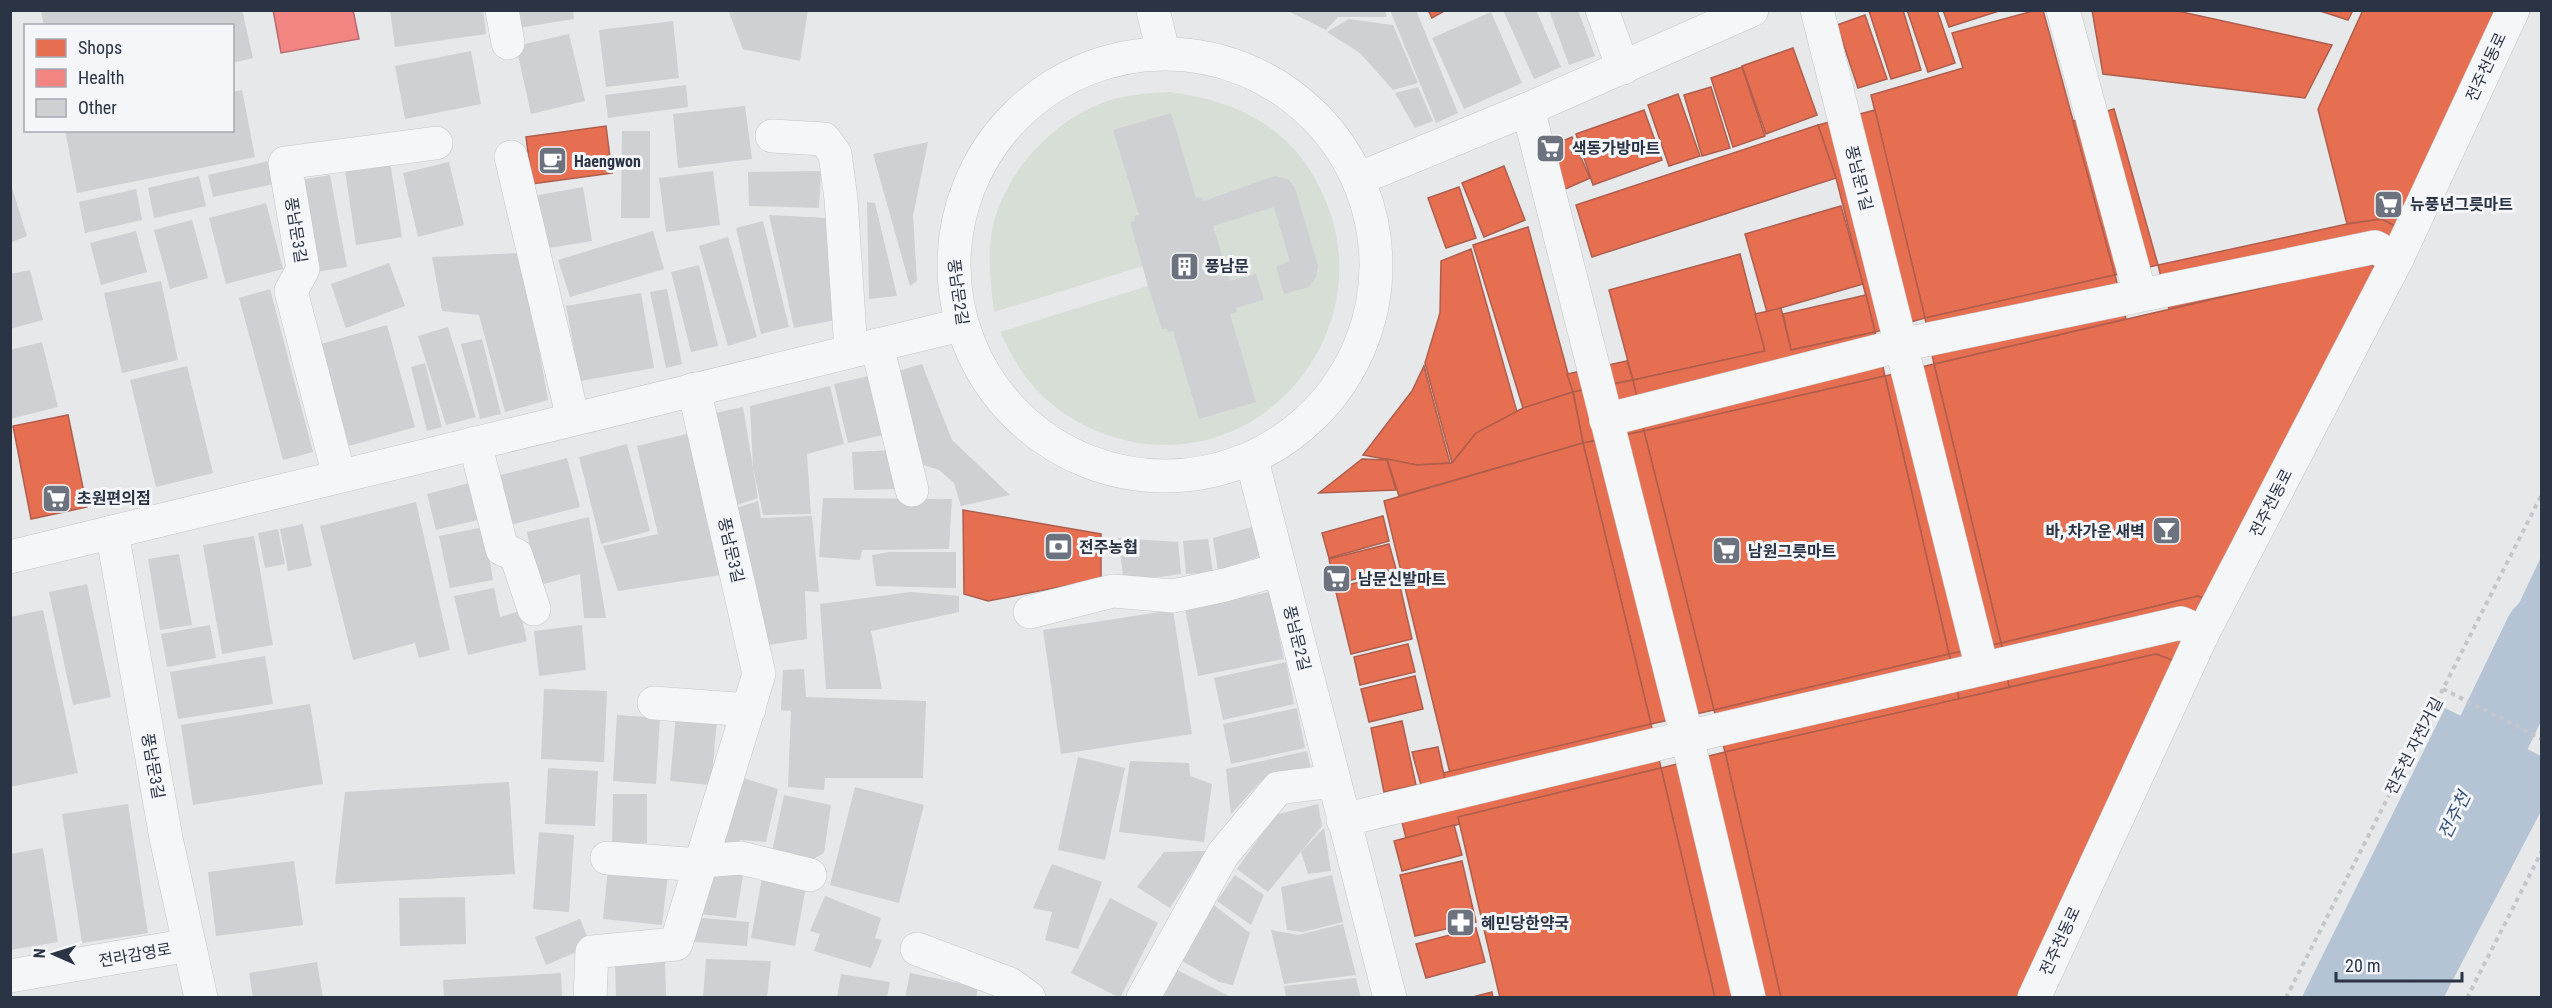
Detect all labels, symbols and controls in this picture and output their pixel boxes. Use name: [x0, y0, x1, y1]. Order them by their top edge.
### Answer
legend: [24, 24, 234, 132]
street label: 전주천동로: [2462, 29, 2510, 104]
text: Shops: [78, 37, 122, 58]
text: Health: [78, 67, 124, 88]
text: Other: [78, 97, 117, 118]
supermarket icon: 색동가방마트: [1535, 132, 1567, 164]
place label: 색동가방마트: [1572, 139, 1661, 158]
street label: 풍남문1길: [1842, 143, 1876, 213]
cafe icon: Haengwon: [537, 145, 569, 177]
place label: Haengwon: [574, 152, 641, 171]
supermarket icon: 뉴풍년그릇마트: [2373, 188, 2405, 220]
place label: 뉴풍년그릇마트: [2410, 195, 2513, 214]
street label: 풍남문3길: [281, 196, 311, 264]
building icon: 풍남문: [1168, 250, 1200, 282]
place label: 풍남문: [1205, 257, 1249, 276]
street label: 풍남문2길: [944, 258, 972, 326]
street label: 전주천동로: [2246, 466, 2296, 540]
supermarket icon: 초원편의점: [40, 482, 72, 514]
place label: 초원편의점: [77, 489, 151, 508]
street label: 풍남문3길: [714, 515, 748, 585]
bar icon: 바, 차가운 새벽: [2150, 515, 2182, 547]
place label: 바, 차가운 새벽: [2045, 522, 2145, 541]
bank icon: 전주농협: [1042, 531, 1074, 563]
supermarket icon: 남원그릇마트: [1711, 535, 1743, 567]
place label: 전주농협: [1079, 538, 1138, 557]
place label: 남원그릇마트: [1748, 542, 1837, 561]
supermarket icon: 남문신발마트: [1321, 563, 1353, 595]
place label: 남문신발마트: [1358, 570, 1447, 589]
street label: 풍남문2길: [1280, 603, 1314, 673]
street label: 전주천 자전거길: [2381, 694, 2447, 798]
street label: 풍남문3길: [138, 731, 168, 801]
water label: 전주천: [2434, 786, 2475, 842]
street label: 전주천동로: [2036, 903, 2084, 978]
pharmacy icon: 혜민당한약국: [1444, 907, 1476, 939]
place label: 혜민당한약국: [1481, 914, 1569, 933]
north arrow: [24, 924, 84, 984]
street label: 전라감영로: [97, 939, 173, 971]
scale bar: [2336, 945, 2462, 983]
text: N: [30, 948, 49, 959]
text: 20 m: [2345, 955, 2380, 976]

